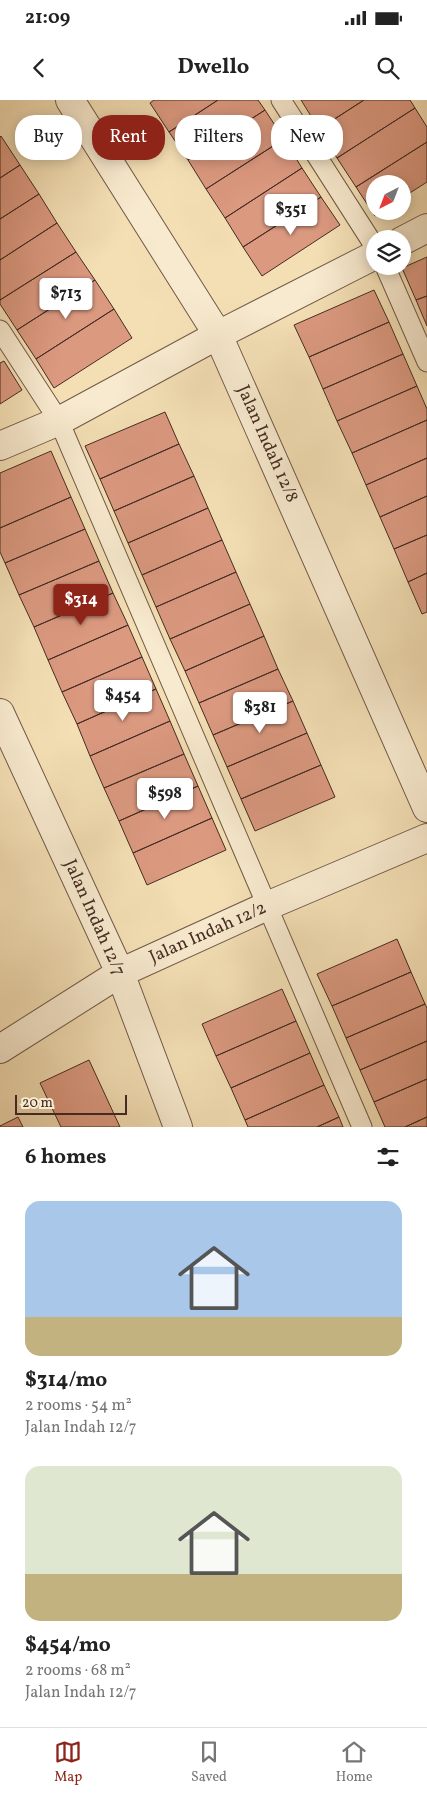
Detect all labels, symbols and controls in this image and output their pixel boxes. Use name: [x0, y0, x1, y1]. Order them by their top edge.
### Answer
text: 21:09: [25, 5, 70, 31]
text: Dwello: [178, 52, 249, 83]
icon: back: [25, 54, 53, 82]
icon: search: [374, 54, 402, 82]
chip: Buy: [15, 115, 82, 160]
chip: Rent: [92, 115, 165, 160]
chip: Filters: [175, 115, 261, 160]
chip: New: [271, 115, 343, 160]
north arrow: [366, 175, 411, 220]
map controls: [366, 175, 411, 275]
pin: $351: [261, 194, 321, 236]
text: $351: [275, 199, 307, 221]
button: layers: [366, 230, 411, 275]
pin: $713: [36, 278, 96, 320]
text: $713: [50, 283, 82, 305]
street label: Jalan Indah 12/8: [230, 381, 304, 507]
pin: $314: [51, 584, 111, 626]
text: $314: [64, 589, 98, 611]
pin: $454: [93, 680, 153, 722]
text: $454: [105, 685, 141, 707]
pin: $381: [230, 692, 290, 734]
text: $381: [244, 697, 276, 719]
pin: $598: [135, 778, 195, 820]
text: $598: [148, 783, 182, 805]
street label: Jalan Indah 12/7: [57, 856, 131, 980]
street label: Jalan Indah 12/2: [145, 896, 271, 970]
scale bar: [15, 1092, 128, 1115]
text: 20 m: [22, 1094, 53, 1113]
text: 6 homes: [25, 1143, 106, 1172]
icon: filters: [374, 1143, 402, 1171]
icon: home: [169, 1233, 259, 1323]
text: $314/mo: [25, 1366, 107, 1395]
text: 2 rooms · 54 m²: [25, 1395, 132, 1417]
text: Jalan Indah 12/7: [25, 1417, 137, 1439]
icon: home: [169, 1498, 259, 1588]
text: $454/mo: [25, 1631, 111, 1660]
text: 2 rooms · 68 m²: [25, 1660, 131, 1682]
text: Jalan Indah 12/7: [25, 1682, 137, 1704]
tab: Map: [54, 1738, 82, 1787]
tab: Saved: [191, 1738, 227, 1787]
tab: Home: [336, 1738, 373, 1787]

